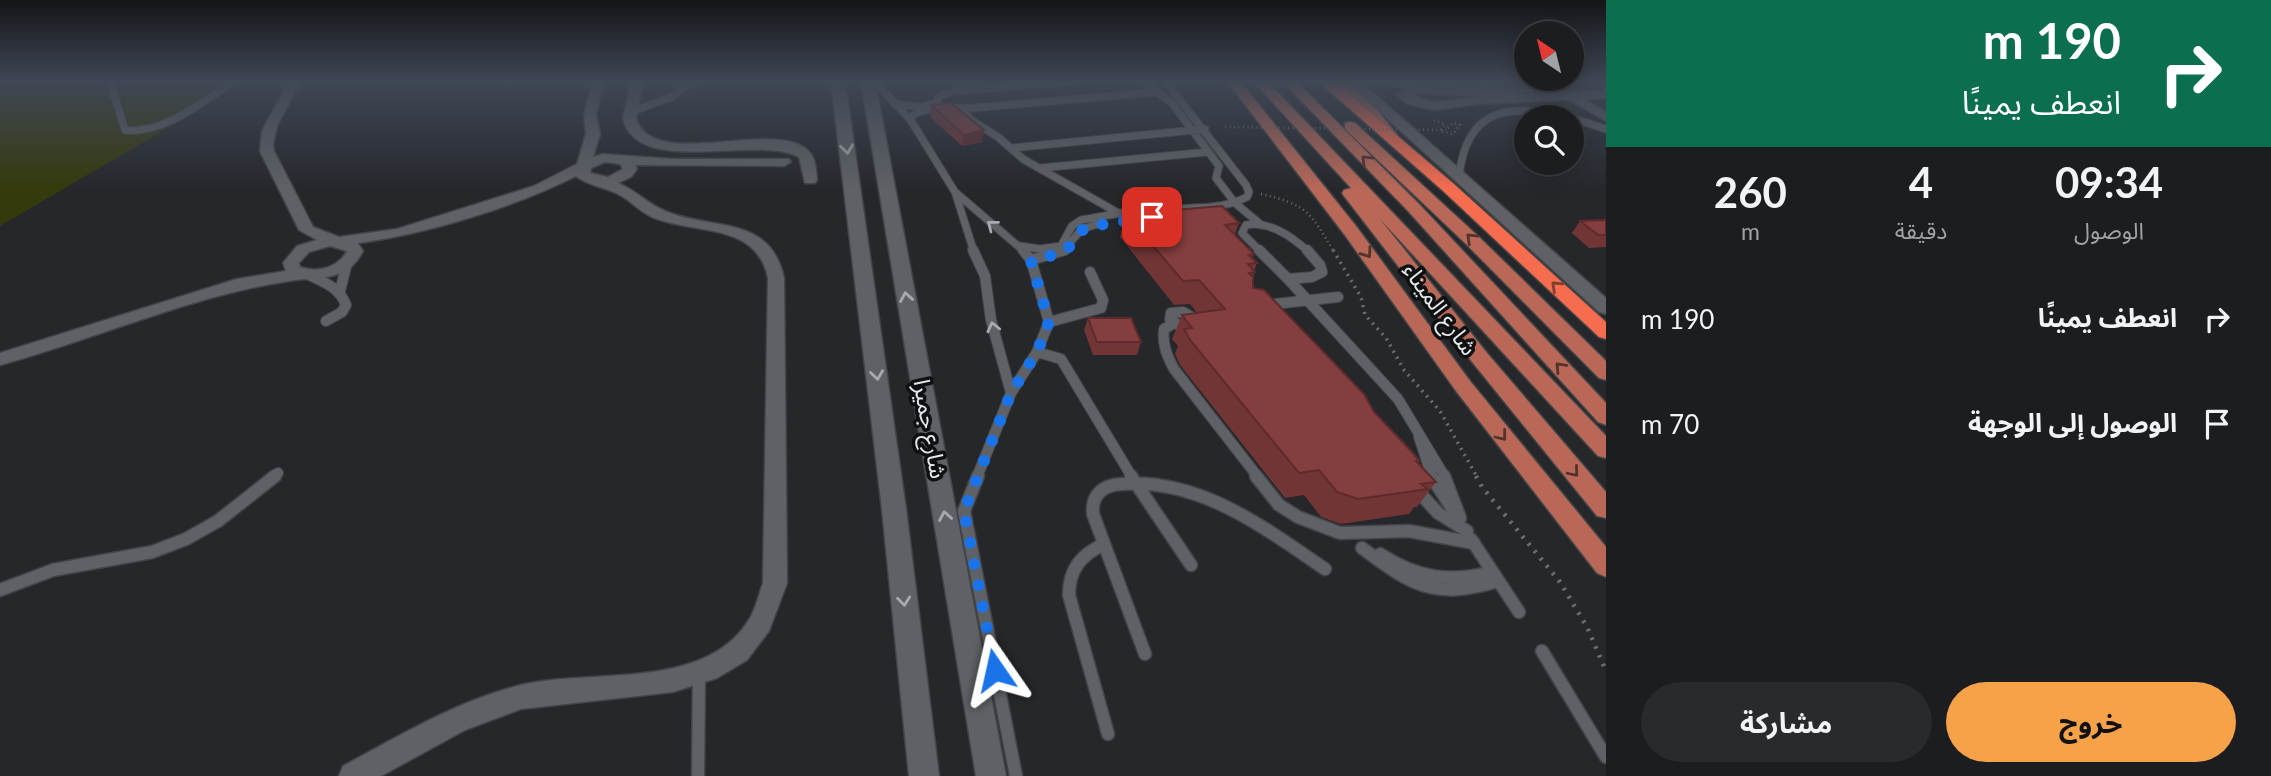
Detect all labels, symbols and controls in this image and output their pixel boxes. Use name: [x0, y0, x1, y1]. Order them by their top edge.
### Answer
text: 190 m: [1983, 11, 2121, 69]
north arrow: [1514, 21, 1584, 91]
map controls: [1514, 21, 1584, 175]
icon: right: [2145, 28, 2236, 119]
text: انعطف يمينًا: [1962, 82, 2121, 121]
button: search: [1514, 105, 1584, 175]
one-way arrow: [839, 143, 854, 155]
one-way arrow: [1361, 155, 1374, 168]
text: 4: [1909, 157, 1933, 207]
text: 09:34: [2055, 157, 2163, 207]
text: 260: [1714, 167, 1787, 217]
pin: [1122, 187, 1182, 247]
icon: arrive: [1133, 198, 1171, 236]
text: دقيقة: [1895, 216, 1947, 244]
text: الوصول: [2074, 216, 2144, 244]
text: m: [1741, 217, 1760, 245]
one-way arrow: [988, 221, 1000, 234]
one-way arrow: [1466, 234, 1479, 247]
one-way arrow: [1359, 245, 1371, 258]
street label: شارع الميناء: [1394, 256, 1484, 363]
one-way arrow: [1551, 282, 1564, 295]
one-way arrow: [900, 291, 915, 303]
icon: right: [2198, 300, 2236, 338]
text: انعطف يمينًا: [2038, 301, 2177, 333]
text: 190 m: [1641, 303, 1714, 335]
one-way arrow: [987, 321, 1002, 333]
one-way arrow: [1556, 362, 1568, 375]
one-way arrow: [869, 369, 884, 381]
street label: شارع جميرا: [905, 377, 953, 481]
icon: arrive: [2198, 405, 2236, 443]
text: الوصول إلى الوجهة: [1968, 406, 2177, 438]
text: 70 m: [1641, 408, 1699, 440]
one-way arrow: [1494, 428, 1507, 440]
one-way arrow: [1566, 463, 1578, 476]
one-way arrow: [938, 510, 953, 522]
one-way arrow: [897, 595, 912, 606]
position arrow: [958, 633, 1032, 707]
button: مشاركة: [1641, 682, 1932, 762]
button: خروج: [1946, 682, 2236, 762]

